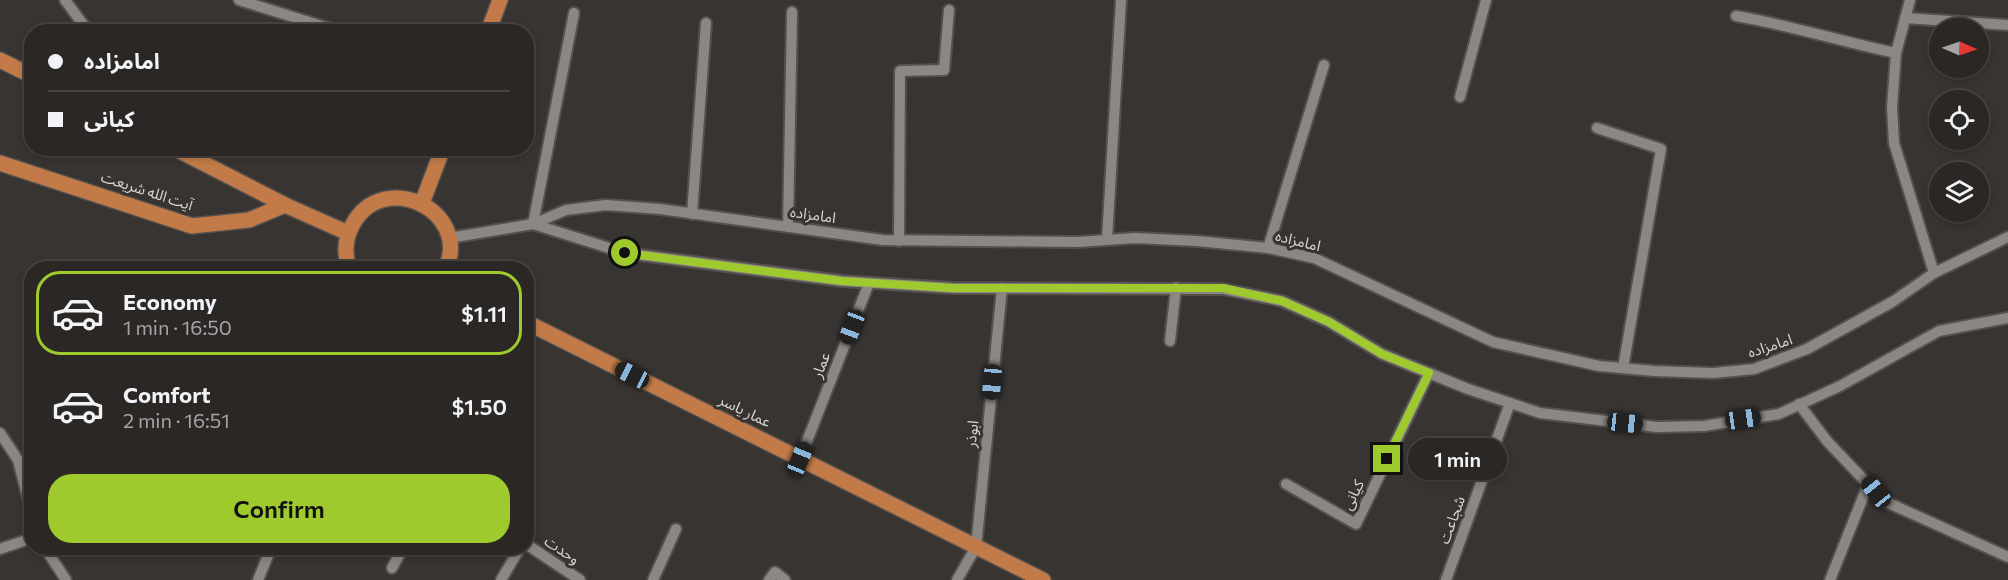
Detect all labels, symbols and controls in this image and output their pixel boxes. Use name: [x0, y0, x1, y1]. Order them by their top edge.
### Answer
north arrow: [1929, 18, 1989, 78]
map controls: [1929, 18, 1989, 222]
text: امامزاده: [84, 47, 160, 74]
button: locate: [1929, 90, 1989, 150]
text: کیانی: [84, 105, 135, 132]
button: layers: [1929, 162, 1989, 222]
street label: آیت الله شریعت: [99, 167, 196, 214]
street label: امامزاده: [789, 202, 837, 227]
street label: امامزاده: [1273, 226, 1323, 255]
route start: [611, 239, 638, 266]
icon: car: [51, 286, 105, 340]
text: Economy: [123, 288, 217, 315]
text: $1.11: [461, 300, 507, 327]
car: [837, 307, 867, 347]
text: 1 min · 16:50: [123, 315, 232, 339]
street label: امامزاده: [1745, 329, 1795, 362]
street label: عمار: [807, 349, 834, 381]
car: [612, 359, 652, 391]
car: [981, 363, 1003, 401]
icon: car: [51, 379, 105, 433]
text: Comfort: [123, 381, 211, 408]
street label: عمار یاسر: [715, 389, 775, 431]
text: $1.50: [452, 393, 507, 420]
text: 2 min · 16:51: [123, 408, 230, 432]
car: [1724, 408, 1762, 430]
car: [1606, 412, 1644, 434]
street label: ابوذر: [961, 419, 982, 450]
callout: 1 min: [1408, 438, 1507, 480]
car: [785, 439, 815, 479]
route end: [1373, 445, 1400, 472]
text: 1 min: [1434, 447, 1481, 471]
car: [1858, 472, 1894, 512]
button: Confirm: [48, 474, 510, 543]
street label: کیانی: [1337, 476, 1368, 513]
street label: شجاعت: [1434, 493, 1468, 546]
street label: وحدت: [541, 531, 584, 568]

